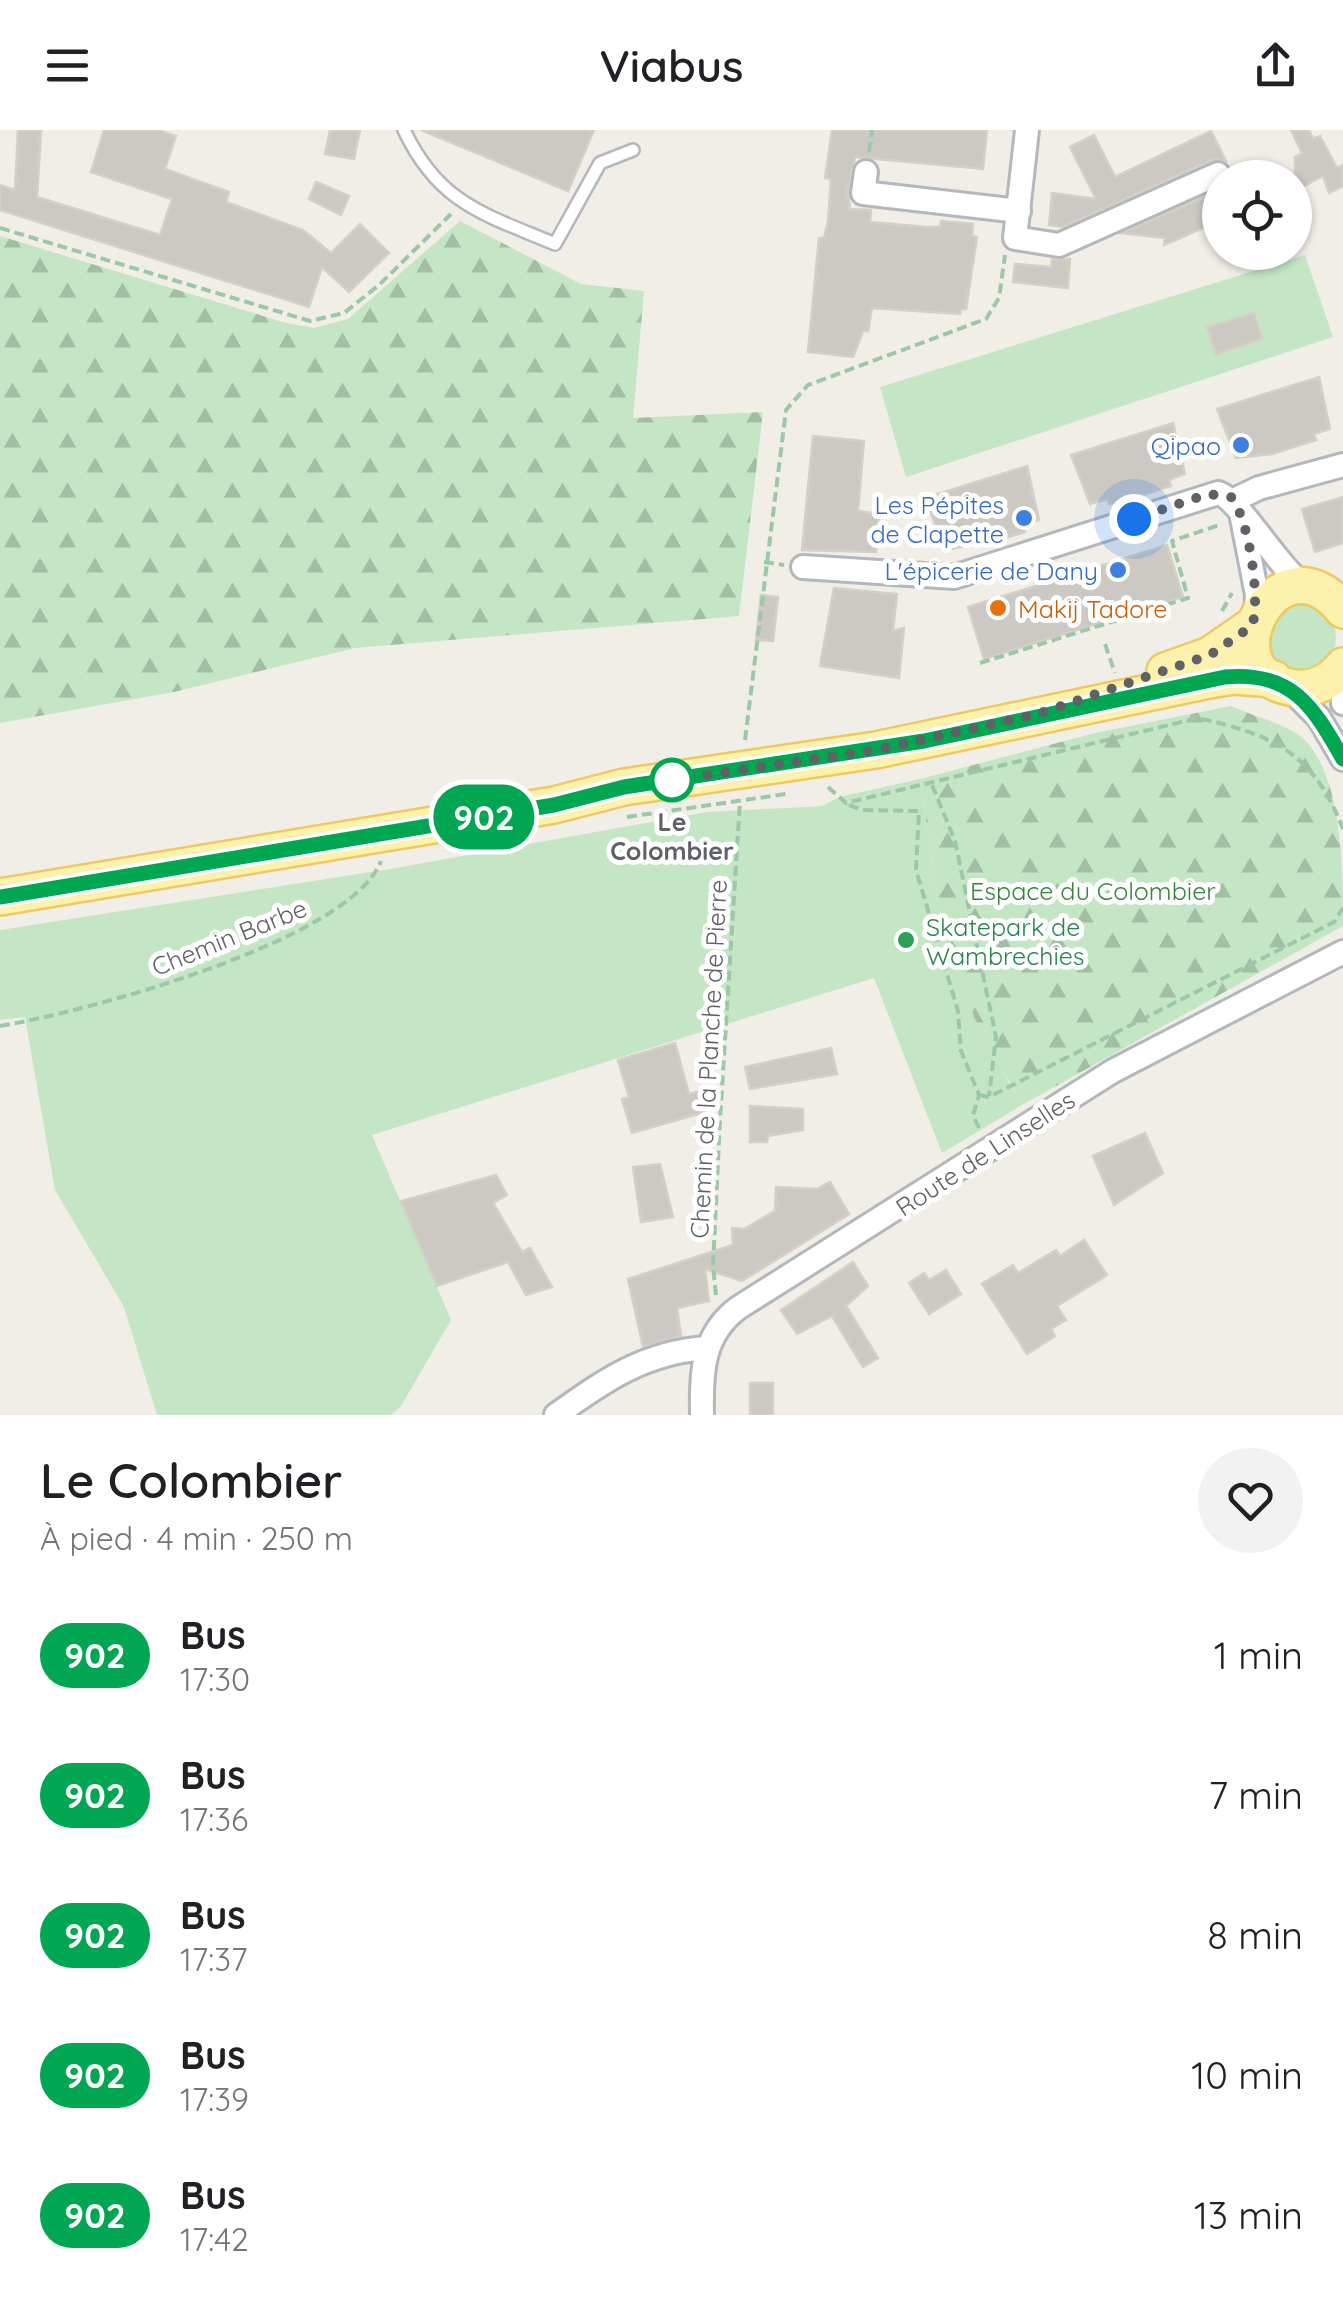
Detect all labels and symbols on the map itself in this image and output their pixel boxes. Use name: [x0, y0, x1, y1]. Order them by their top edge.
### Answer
place label: Qipao: [1151, 430, 1221, 461]
marker: Qipao: [1230, 434, 1252, 456]
place label: Les Pépites de Clapette: [870, 489, 1004, 549]
your location: [1109, 494, 1159, 544]
marker: Les Pépites de Clapette: [1013, 507, 1035, 529]
place label: L'épicerie de Dany: [884, 555, 1098, 586]
marker: L'épicerie de Dany: [1107, 559, 1129, 581]
place label: Makij Tadore: [1018, 593, 1167, 624]
marker: Makij Tadore: [987, 597, 1009, 619]
marker: Le Colombier: [651, 759, 693, 801]
line badge: 902: [426, 784, 542, 850]
place label: Le Colombier: [610, 806, 734, 866]
park label: Espace du Colombier: [970, 875, 1216, 906]
street label: Chemin de la Planche de Pierre: [683, 879, 733, 1239]
street label: Chemin Barbe: [147, 892, 311, 982]
place label: Skatepark de Wambrechies: [926, 911, 1085, 971]
marker: Skatepark de Wambrechies: [895, 929, 917, 951]
street label: Route de Linselles: [890, 1084, 1080, 1222]

